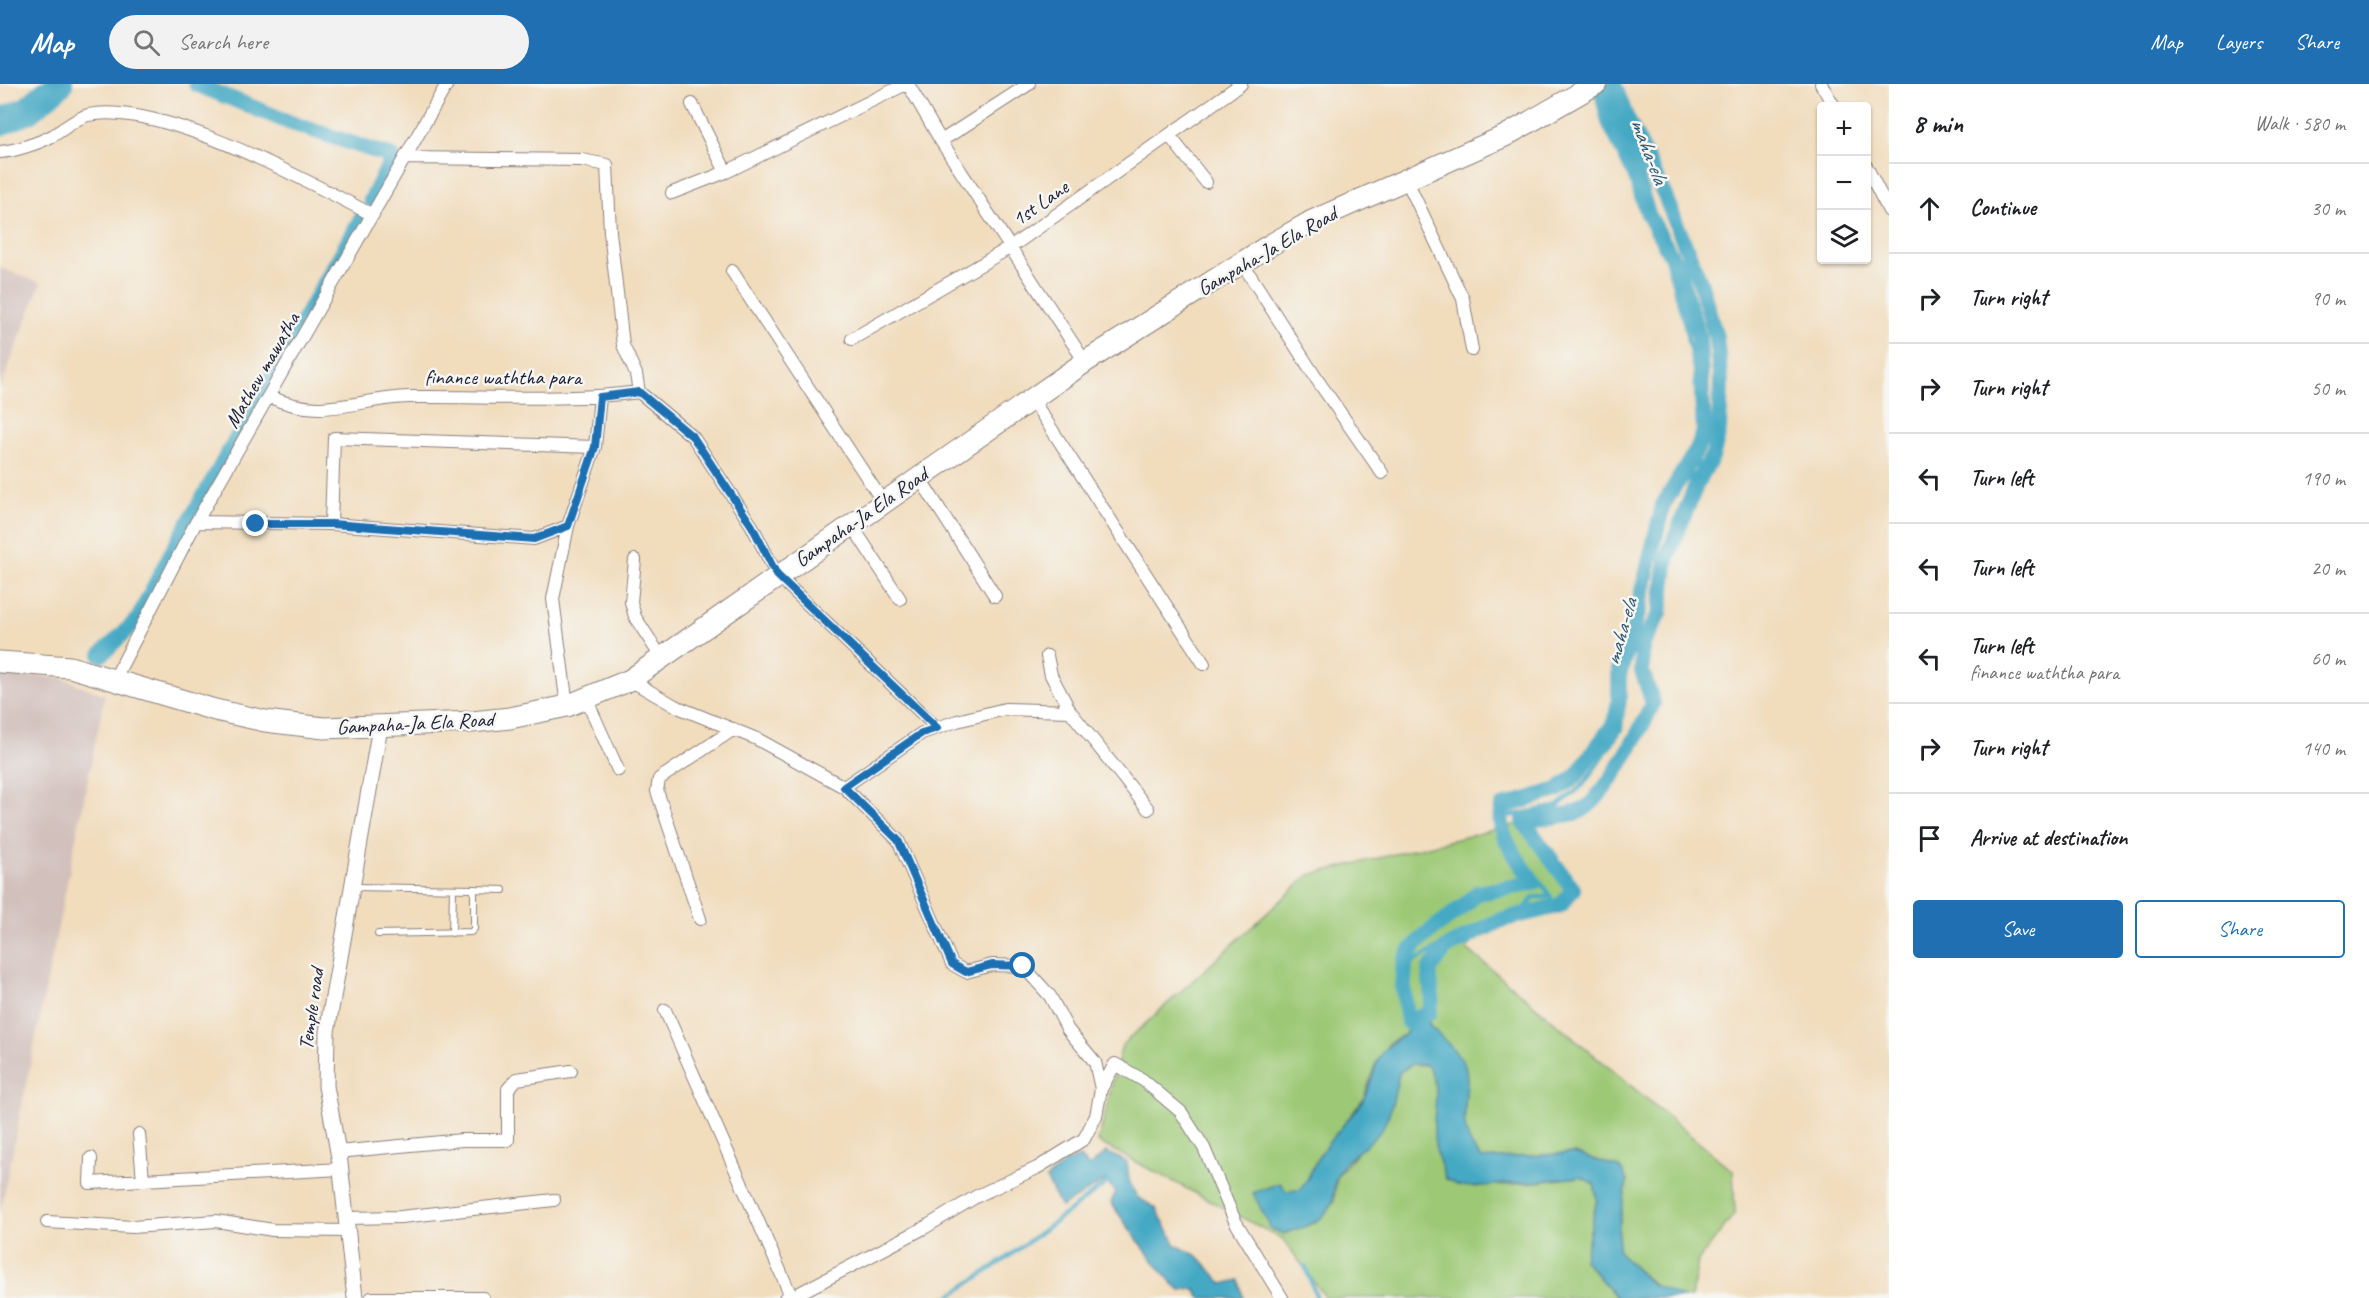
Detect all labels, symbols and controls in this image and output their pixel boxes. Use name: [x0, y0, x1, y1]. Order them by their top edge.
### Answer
search box: [109, 15, 529, 69]
text: Map: [30, 25, 73, 60]
icon: search: [130, 26, 163, 59]
text: Search here: [178, 28, 268, 56]
text: Map: [2150, 29, 2183, 55]
text: Layers: [2216, 29, 2262, 55]
text: Share: [2295, 29, 2339, 55]
map controls: [1817, 102, 1871, 264]
button: +: [1817, 102, 1871, 156]
text: 8 min: [1913, 107, 1963, 140]
text: Walk · 580 m: [2255, 111, 2345, 136]
water label: maha-ela: [1624, 114, 1675, 190]
button: −: [1817, 156, 1871, 210]
street label: 1st Lane: [1007, 174, 1074, 232]
icon: ahead: [1913, 192, 1946, 225]
text: Continue: [1970, 194, 2036, 222]
text: 30 m: [2311, 196, 2345, 221]
street label: Gampaha-Ja Ela Road: [1192, 199, 1345, 302]
button: layers: [1817, 210, 1871, 264]
icon: right: [1913, 282, 1946, 315]
text: Turn right: [1970, 284, 2047, 312]
text: 90 m: [2311, 286, 2345, 311]
street label: Mathew mawatha: [218, 306, 306, 432]
street label: finance waththa para: [425, 364, 584, 390]
icon: right: [1913, 372, 1946, 405]
text: Turn right: [1970, 374, 2047, 402]
text: 50 m: [2311, 376, 2345, 401]
street label: Gampaha-Ja Ela Road: [789, 459, 936, 573]
icon: left: [1913, 462, 1946, 495]
text: Turn left: [1970, 464, 2034, 492]
text: 190 m: [2302, 466, 2345, 491]
route end: [242, 510, 268, 536]
icon: left: [1913, 552, 1946, 585]
text: Turn left: [1970, 554, 2034, 582]
text: 20 m: [2311, 556, 2345, 581]
water label: maha-ela: [1598, 593, 1644, 668]
text: Turn left: [1970, 632, 2034, 660]
icon: left: [1913, 642, 1946, 675]
text: 60 m: [2311, 646, 2345, 671]
text: finance waththa para: [1970, 660, 2119, 685]
street label: Gampaha-Ja Ela Road: [336, 706, 498, 740]
icon: right: [1913, 732, 1946, 765]
text: Turn right: [1970, 734, 2047, 762]
text: 140 m: [2302, 736, 2345, 761]
icon: arrive: [1913, 822, 1946, 855]
text: Arrive at destination: [1970, 824, 2127, 852]
button: Save: [1913, 900, 2123, 958]
button: Share: [2135, 900, 2345, 958]
route start: [1009, 952, 1035, 978]
street label: Temple road: [292, 963, 330, 1051]

